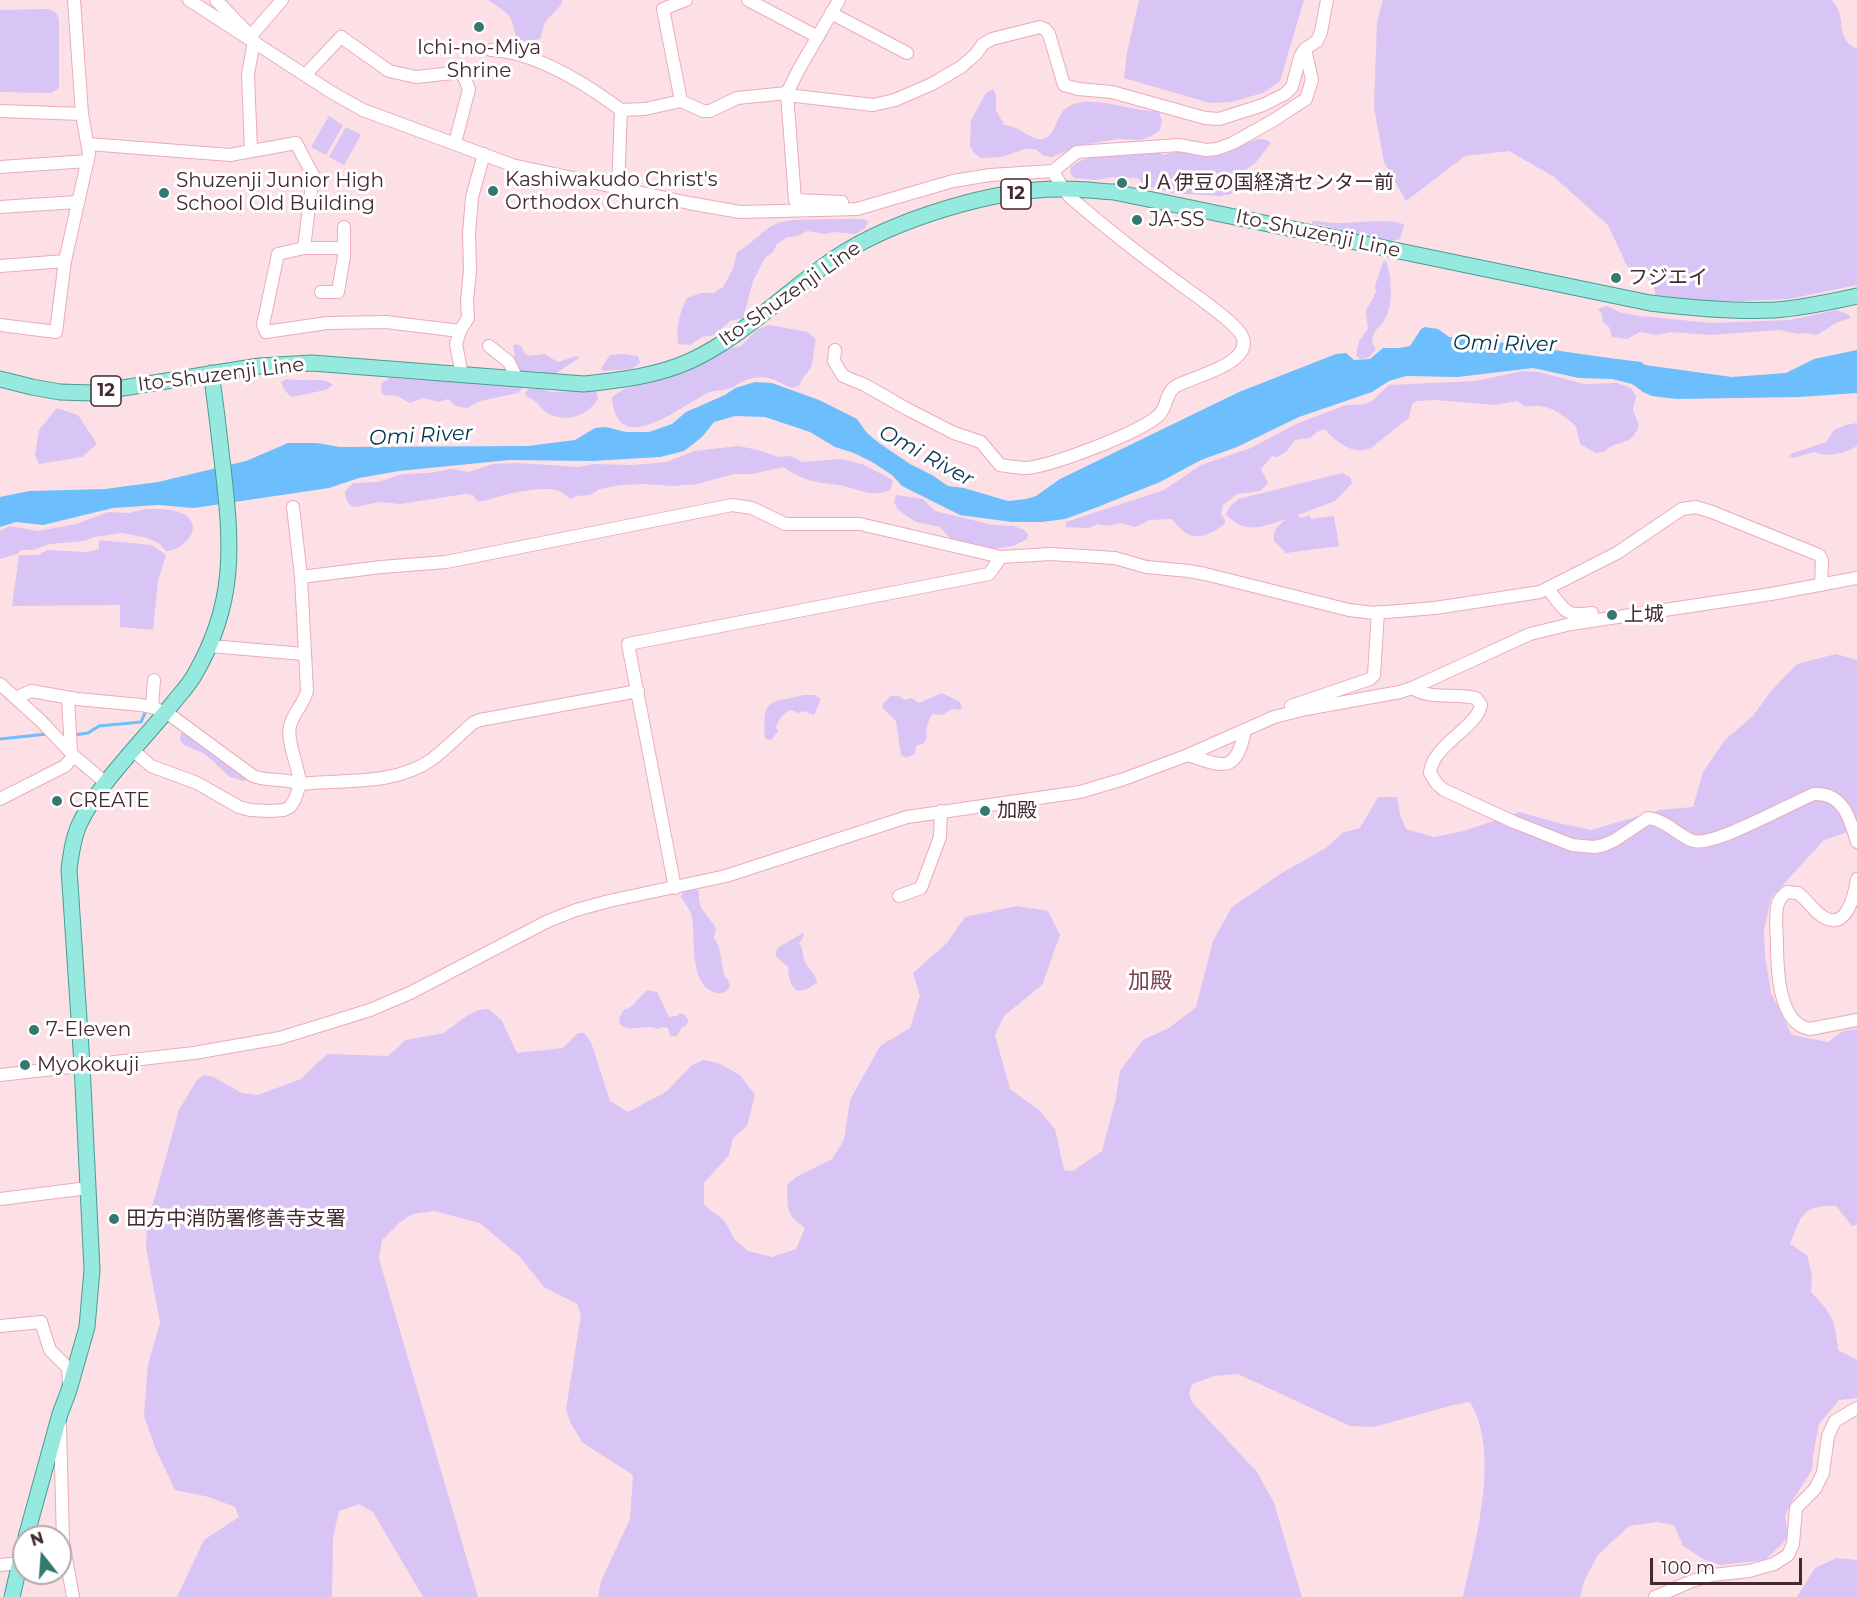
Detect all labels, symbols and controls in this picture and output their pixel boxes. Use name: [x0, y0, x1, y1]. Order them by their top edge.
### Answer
marker: Ichi-no-Miya Shrine: [472, 20, 486, 34]
place label: Ichi-no-Miya Shrine: [417, 36, 541, 83]
place label: Kashiwakudo Christ's Orthodox Church: [505, 168, 718, 215]
place label: Shuzenji Junior High School Old Building: [176, 169, 384, 216]
place label: ＪＡ伊豆の国経済センター前: [1134, 171, 1394, 195]
marker: ＪＡ伊豆の国経済センター前: [1115, 176, 1129, 190]
road number: 12: [1001, 179, 1031, 209]
marker: Kashiwakudo Christ's Orthodox Church: [486, 184, 500, 198]
marker: Shuzenji Junior High School Old Building: [157, 186, 171, 200]
street label: Ito-Shuzenji Line: [1234, 205, 1402, 263]
place label: JA-SS: [1149, 208, 1205, 232]
marker: JA-SS: [1130, 213, 1144, 227]
street label: Ito-Shuzenji Line: [714, 236, 866, 352]
place label: フジエイ: [1628, 266, 1708, 290]
marker: フジエイ: [1609, 271, 1623, 285]
water label: Omi River: [1453, 330, 1557, 358]
street label: Ito-Shuzenji Line: [136, 353, 306, 397]
road number: 12: [91, 376, 121, 406]
water label: Omi River: [874, 420, 978, 492]
water label: Omi River: [368, 421, 474, 451]
place label: 上城: [1624, 603, 1664, 627]
marker: 上城: [1605, 608, 1619, 622]
place label: CREATE: [69, 789, 150, 813]
marker: CREATE: [50, 794, 64, 808]
place label: 加殿: [997, 799, 1037, 823]
marker: 加殿: [978, 804, 992, 818]
district label: 加殿: [1128, 969, 1172, 995]
place label: 7-Eleven: [46, 1018, 131, 1042]
marker: 7-Eleven: [27, 1023, 41, 1037]
place label: Myokokuji: [37, 1053, 139, 1077]
marker: Myokokuji: [18, 1058, 32, 1072]
place label: 田方中消防署修善寺支署: [126, 1207, 346, 1231]
marker: 田方中消防署修善寺支署: [107, 1212, 121, 1226]
north arrow: [12, 1525, 72, 1585]
text: N: [28, 1528, 46, 1550]
scale bar: [1653, 1546, 1804, 1584]
text: 100 m: [1661, 1557, 1715, 1579]

